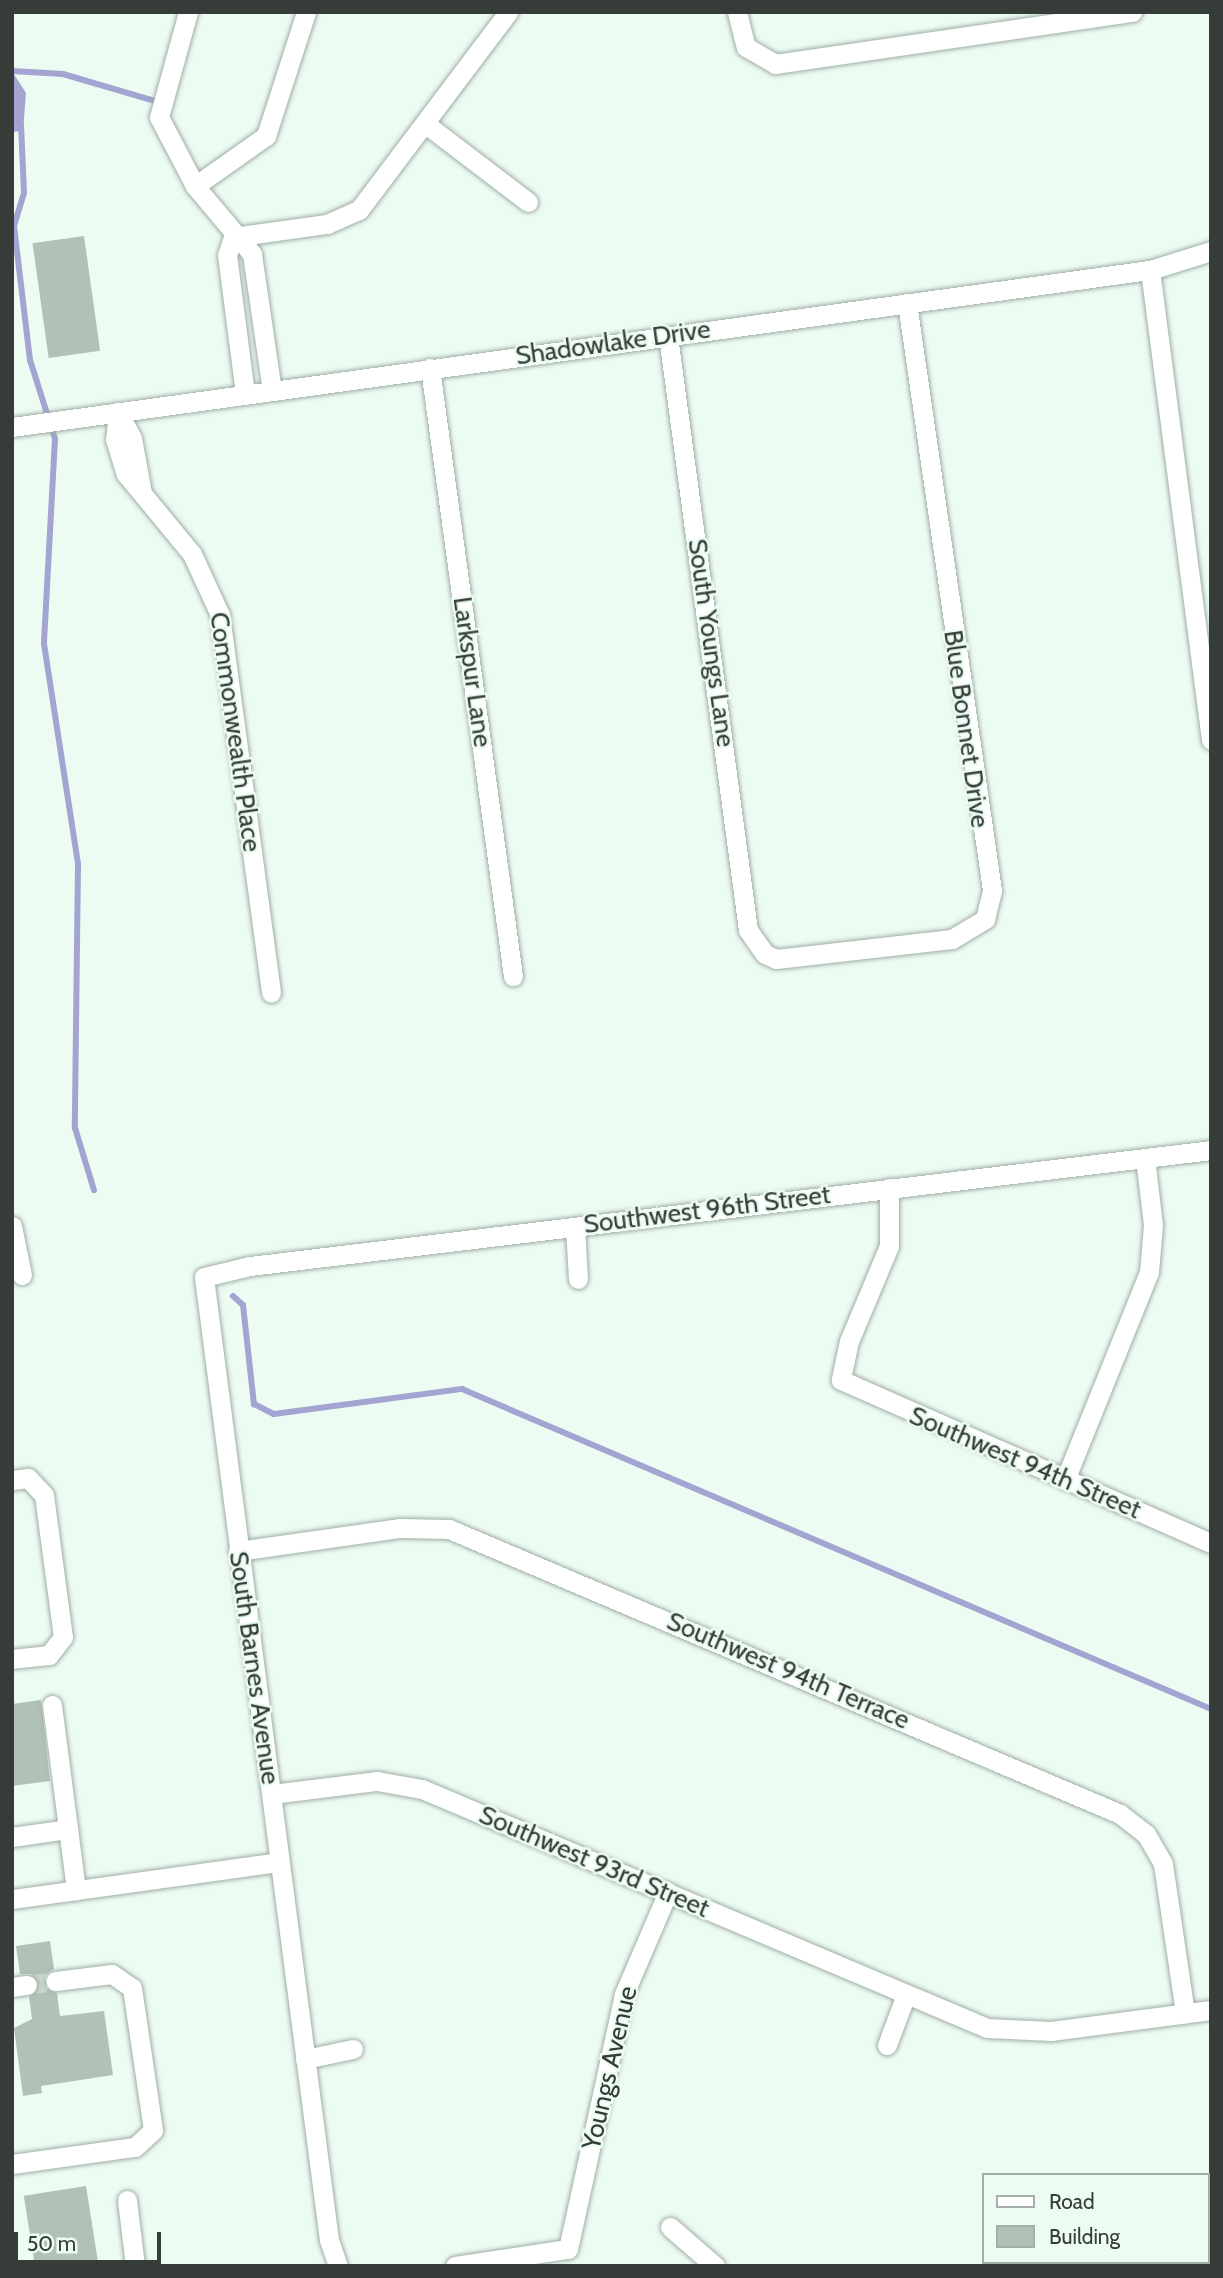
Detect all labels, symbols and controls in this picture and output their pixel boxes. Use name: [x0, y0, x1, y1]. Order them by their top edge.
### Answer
street label: Shadowlake Drive: [514, 314, 712, 372]
street label: South Youngs Lane: [681, 537, 741, 749]
street label: Larkspur Lane: [446, 595, 498, 749]
street label: Commonwealth Place: [203, 610, 267, 854]
street label: Blue Bonnet Drive: [937, 628, 995, 830]
street label: Southwest 96th Street: [582, 1179, 832, 1241]
street label: Southwest 94th Street: [905, 1400, 1145, 1526]
street label: South Barnes Avenue: [222, 1550, 286, 1786]
street label: Southwest 94th Terrace: [662, 1606, 914, 1736]
street label: Southwest 93rd Street: [474, 1799, 714, 1925]
street label: Youngs Avenue: [576, 1983, 644, 2153]
legend: [982, 2173, 1209, 2264]
text: Road: [1049, 2189, 1095, 2214]
scale bar: [18, 2218, 164, 2262]
text: Building: [1049, 2224, 1120, 2249]
text: 50 m: [27, 2231, 76, 2256]

